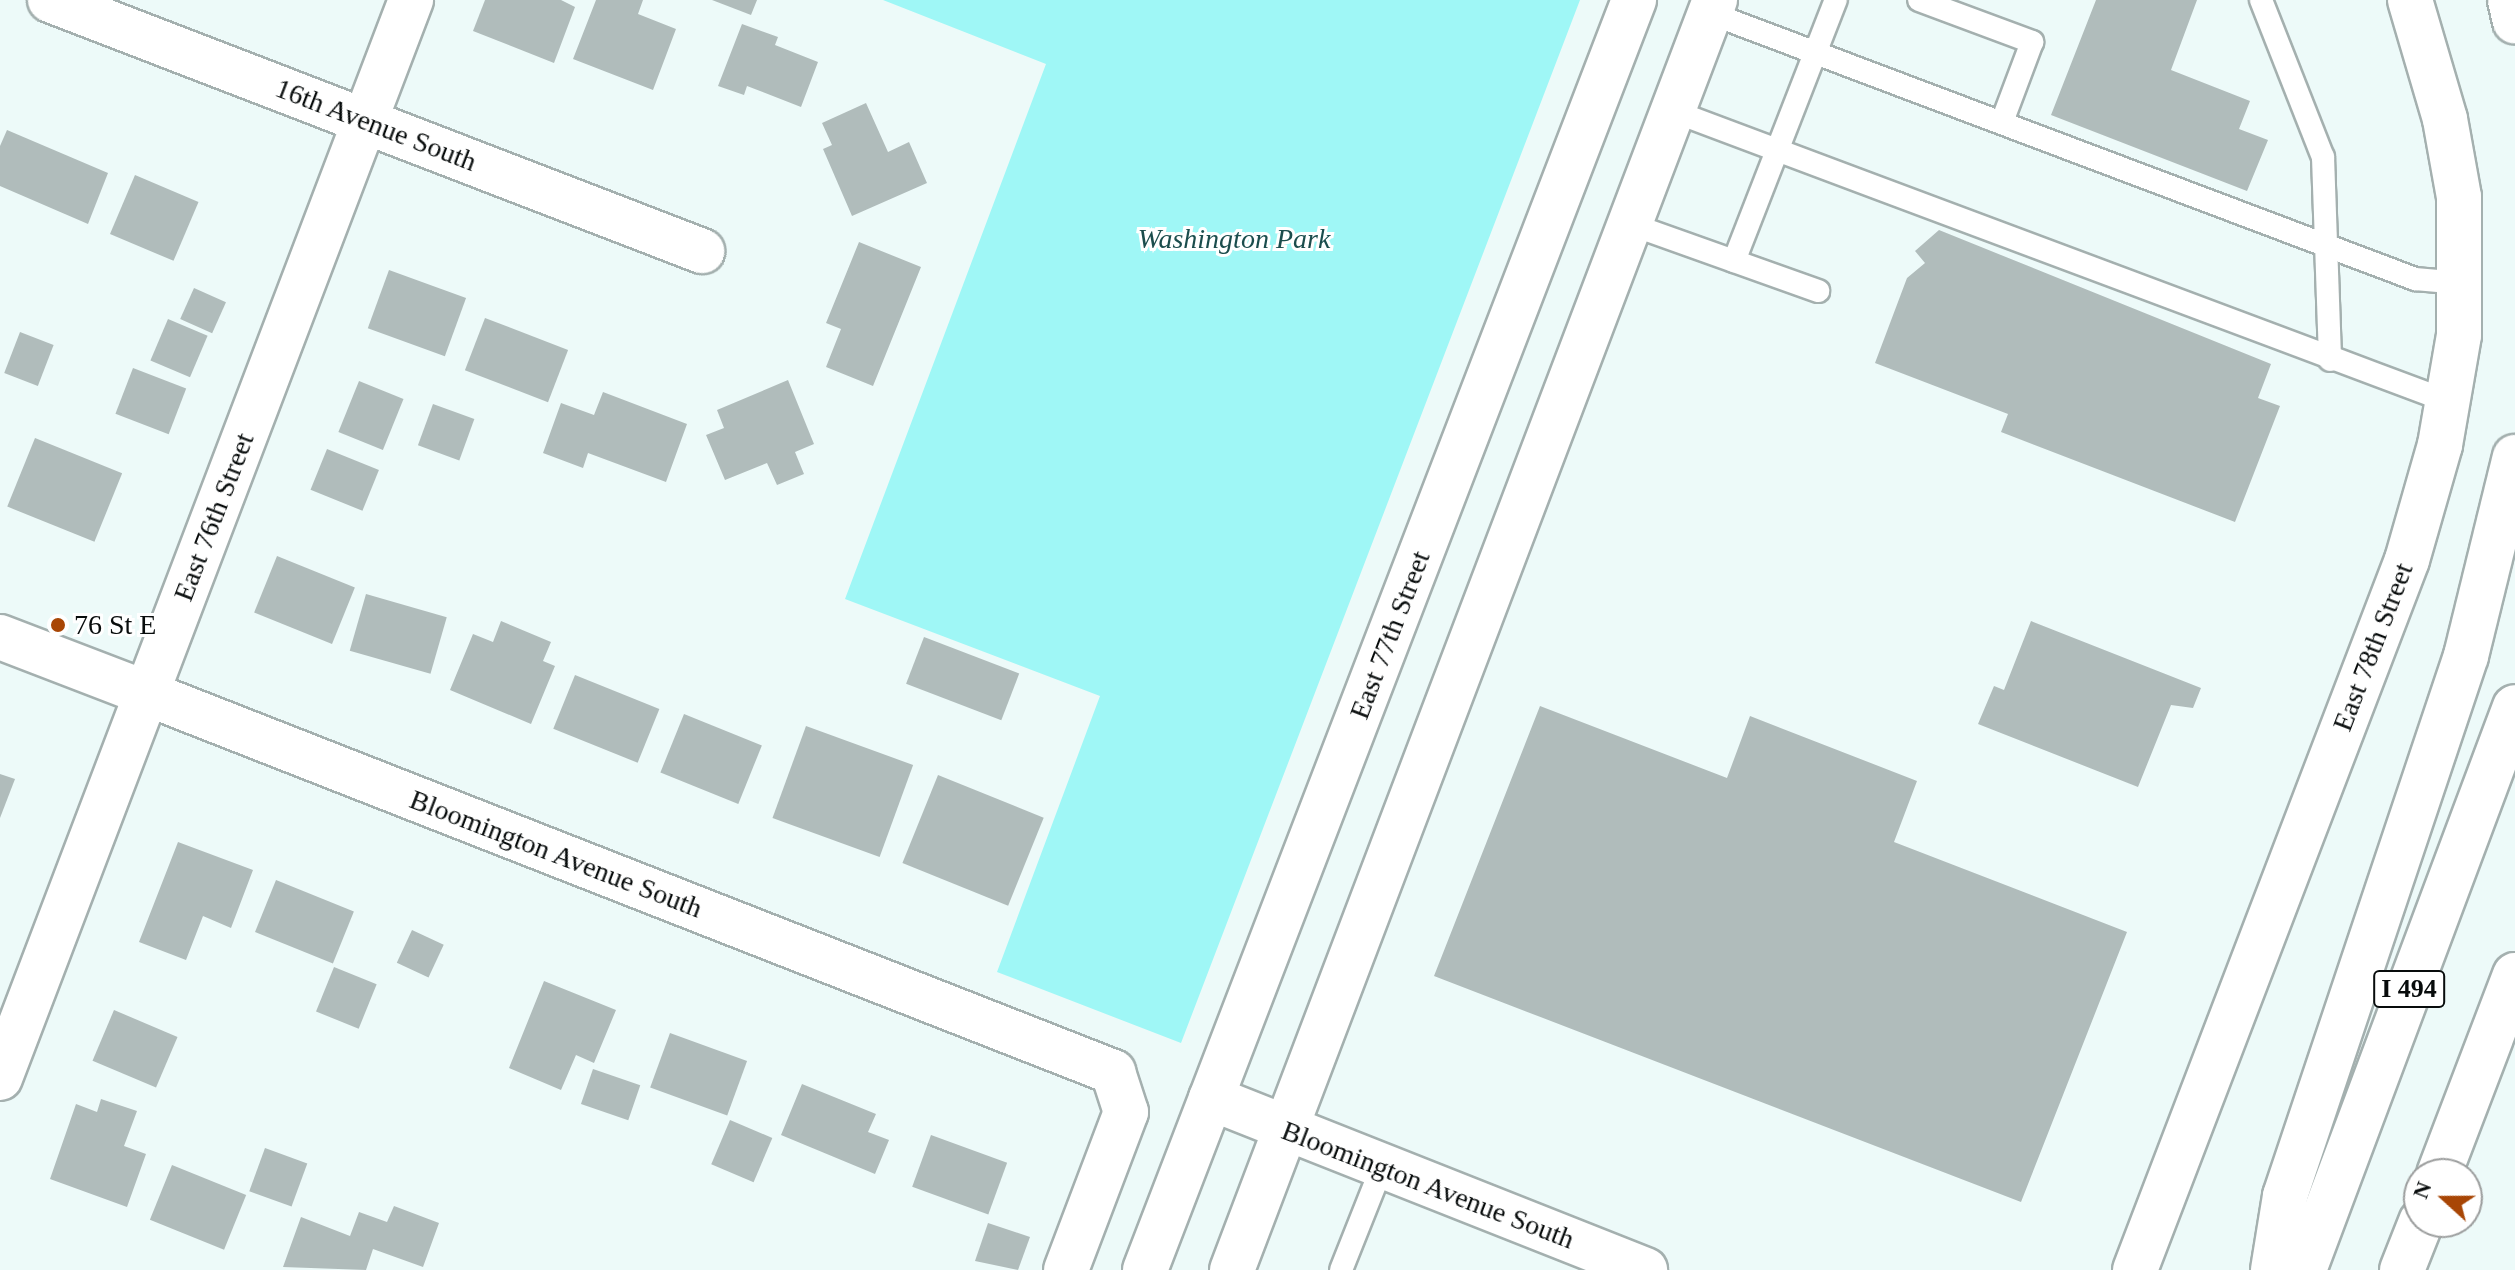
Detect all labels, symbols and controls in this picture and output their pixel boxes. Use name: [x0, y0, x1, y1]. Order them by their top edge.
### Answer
street label: 16th Avenue South: [270, 71, 482, 179]
park label: Washington Park: [1138, 222, 1330, 256]
street label: East 76th Street: [167, 428, 261, 606]
street label: East 77th Street: [1343, 546, 1437, 724]
street label: East 78th Street: [2326, 558, 2420, 736]
place label: 76 St E: [74, 608, 156, 642]
marker: 76 St E: [49, 616, 67, 634]
street label: Bloomington Avenue South: [404, 782, 708, 926]
road number: I 494: [2373, 967, 2445, 1011]
street label: Bloomington Avenue South: [1276, 1113, 1580, 1257]
north arrow: [2403, 1158, 2483, 1238]
text: N: [2407, 1178, 2437, 1202]

